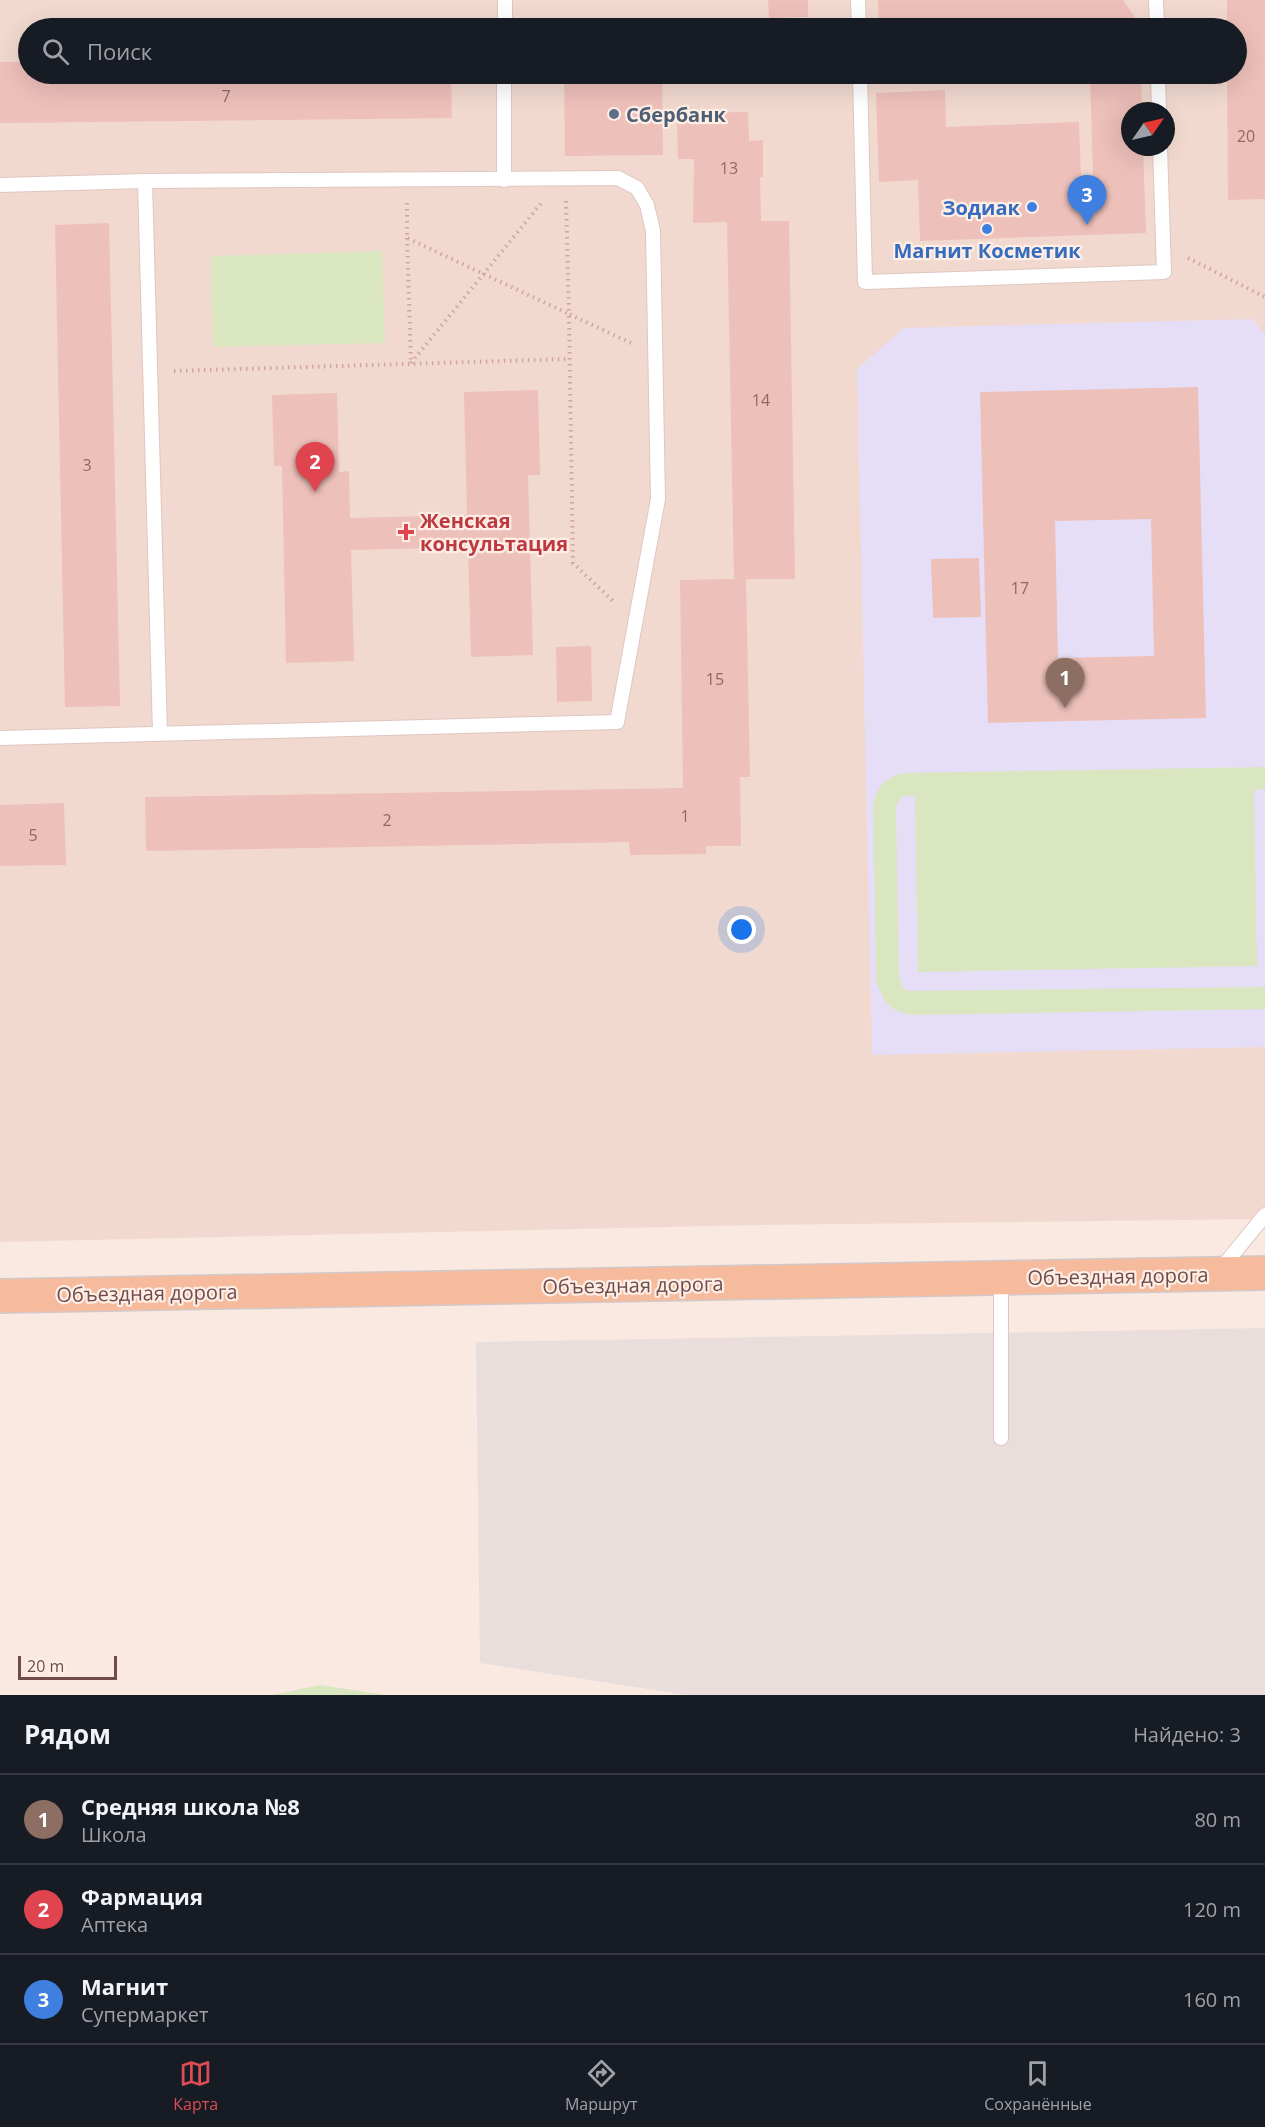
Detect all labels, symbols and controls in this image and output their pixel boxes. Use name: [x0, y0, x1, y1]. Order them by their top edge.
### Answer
search box: [18, 18, 1247, 84]
icon: search: [39, 35, 72, 68]
text: Поиск: [87, 36, 152, 66]
house number: 7: [221, 85, 231, 107]
place label: Сбербанк: [626, 101, 726, 128]
north arrow: [1121, 102, 1175, 156]
marker: Сбербанк: [607, 107, 621, 121]
house number: 20: [1237, 125, 1255, 147]
house number: 13: [720, 157, 738, 179]
pin: 3: [1068, 176, 1106, 225]
place label: Зодиак: [943, 194, 1021, 221]
marker: Зодиак: [1025, 200, 1039, 214]
marker: Магнит Косметик: [980, 222, 994, 236]
place label: Магнит Косметик: [893, 237, 1081, 264]
house number: 14: [752, 389, 770, 411]
pin: 2: [296, 442, 334, 492]
house number: 3: [82, 454, 92, 476]
place label: Женская консультация: [420, 507, 568, 557]
marker: Женская консультация: [397, 523, 415, 541]
house number: 17: [1011, 577, 1029, 599]
pin: 1: [1046, 658, 1084, 708]
house number: 15: [706, 668, 724, 690]
house number: 1: [680, 805, 690, 827]
house number: 2: [382, 809, 392, 831]
house number: 5: [28, 824, 38, 846]
your location: [727, 915, 756, 944]
street label: Объездная дорога: [1027, 1261, 1209, 1291]
street label: Объездная дорога: [542, 1270, 724, 1300]
street label: Объездная дорога: [56, 1278, 238, 1308]
scale bar: [18, 1653, 117, 1680]
text: 20 m: [27, 1655, 64, 1677]
text: Рядом: [24, 1716, 111, 1752]
text: Найдено: 3: [1133, 1721, 1241, 1748]
text: Средняя школа №8: [81, 1791, 300, 1821]
text: 1: [38, 1806, 49, 1833]
text: 80 m: [1194, 1806, 1241, 1833]
text: Школа: [81, 1821, 147, 1848]
text: Фармация: [81, 1881, 203, 1911]
text: 2: [38, 1896, 49, 1923]
text: 120 m: [1183, 1896, 1241, 1923]
text: Аптека: [81, 1911, 148, 1938]
text: Магнит: [81, 1971, 168, 2001]
text: 3: [38, 1986, 49, 2013]
text: 160 m: [1183, 1986, 1241, 2013]
text: Супермаркет: [81, 2001, 208, 2028]
tab: Карта: [173, 2057, 218, 2115]
tab: Маршрут: [565, 2057, 638, 2115]
tab: Сохранённые: [984, 2057, 1092, 2115]

